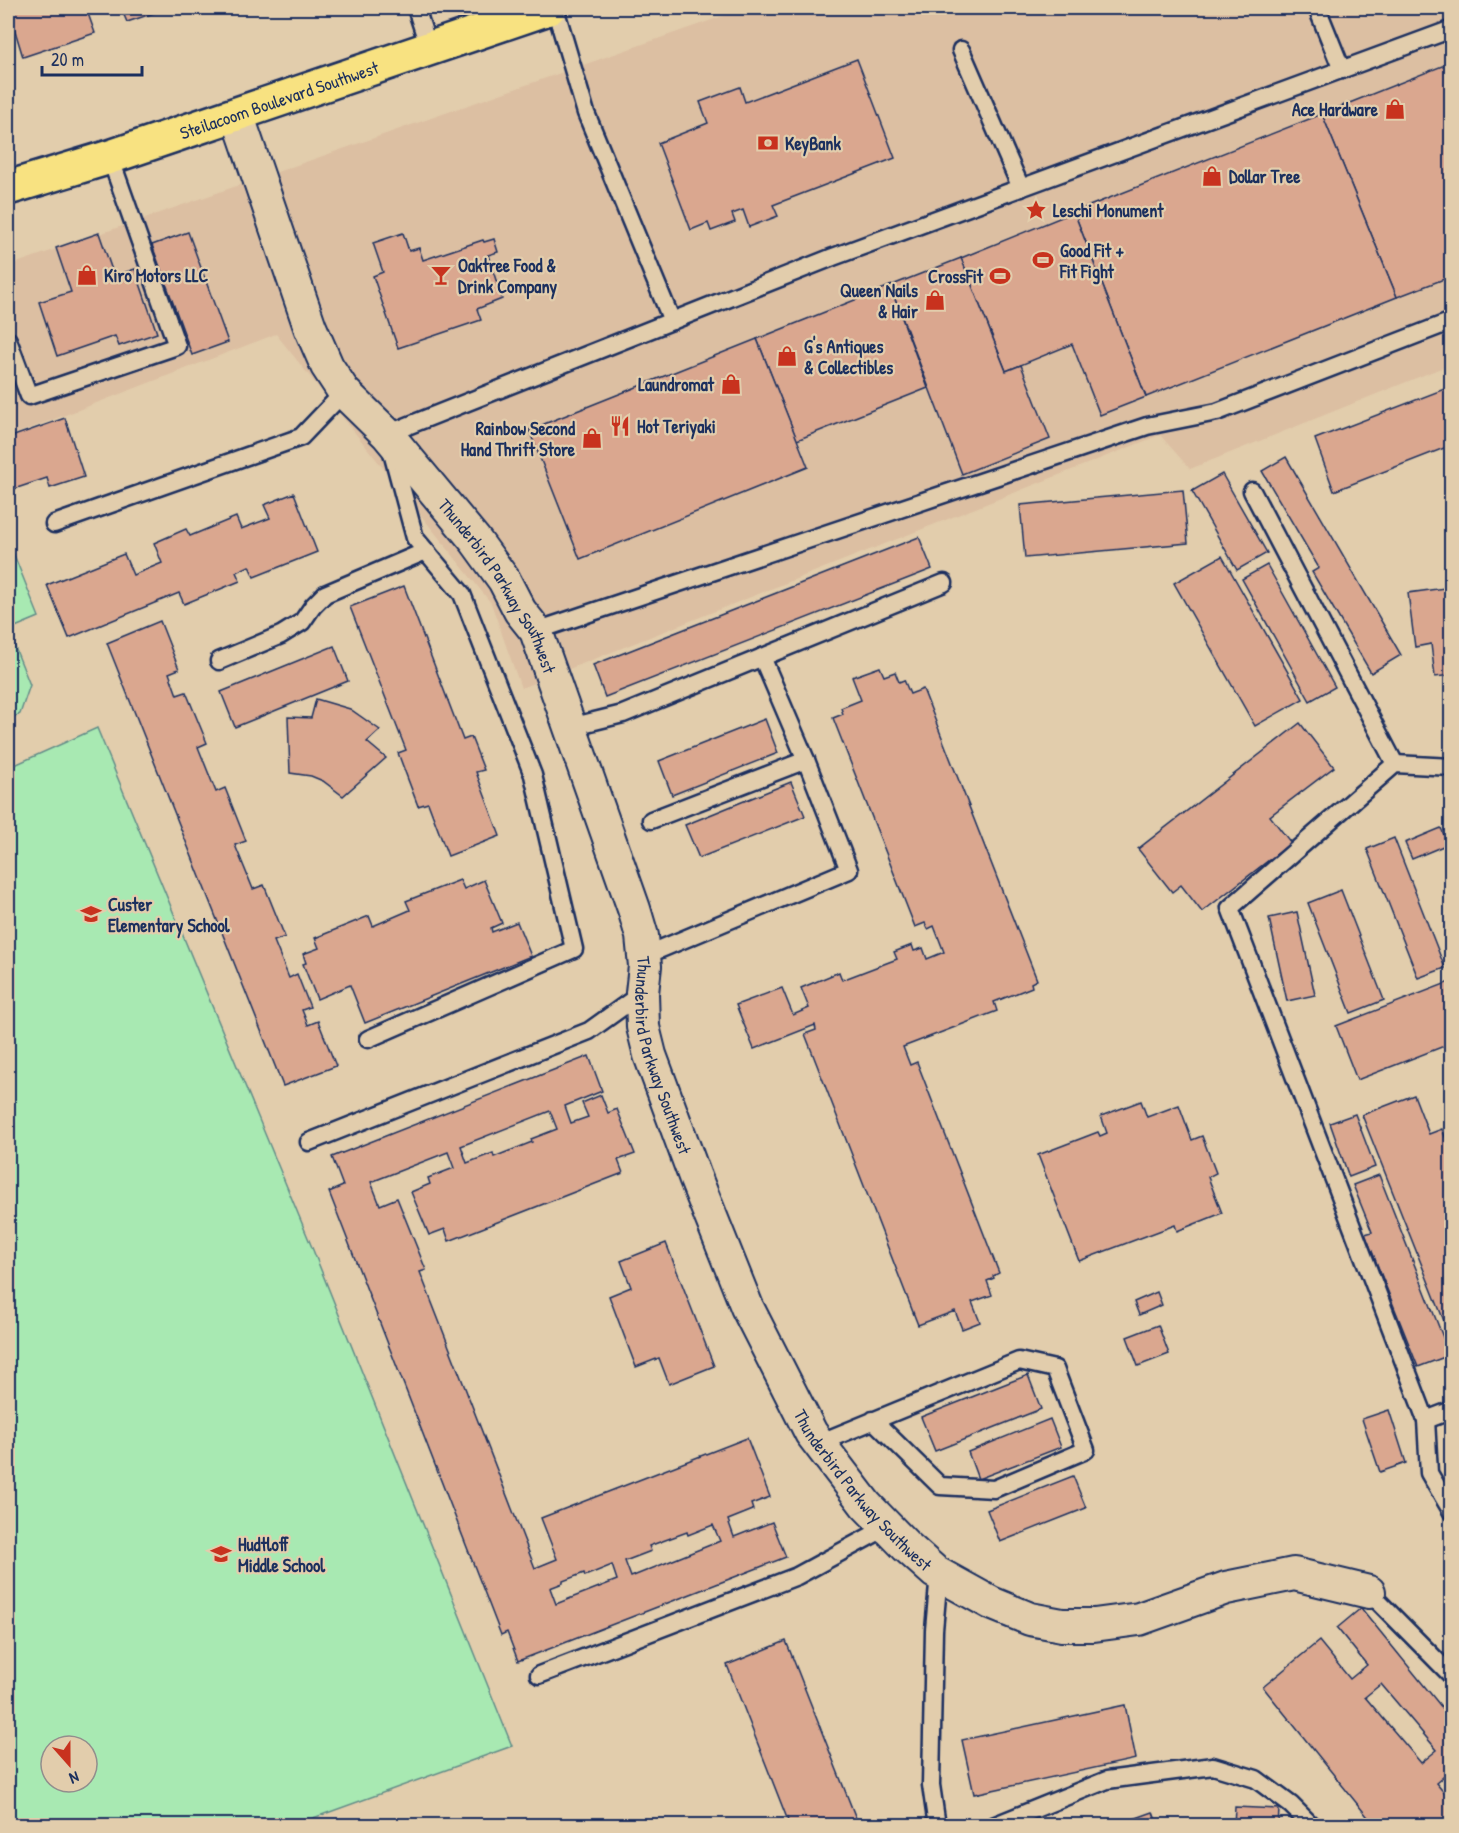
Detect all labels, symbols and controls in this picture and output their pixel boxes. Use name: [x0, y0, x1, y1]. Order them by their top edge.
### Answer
scale bar: [42, 39, 142, 77]
text: 20 m: [51, 47, 84, 72]
street label: Steilacoom Boulevard Southwest: [176, 54, 382, 145]
place label: Ace Hardware: [1292, 97, 1379, 122]
shop icon: Ace Hardware: [1383, 97, 1407, 121]
bank icon: KeyBank: [756, 131, 780, 155]
place label: KeyBank: [785, 131, 842, 157]
shop icon: Dollar Tree: [1200, 164, 1224, 188]
place label: Dollar Tree: [1229, 164, 1301, 189]
place icon: Leschi Monument: [1024, 198, 1048, 222]
place label: Leschi Monument: [1053, 198, 1164, 223]
place label: Good Fit + Fit Fight: [1059, 238, 1124, 285]
sports icon: Good Fit + Fit Fight: [1031, 248, 1055, 272]
place label: Oaktree Food & Drink Company: [458, 253, 558, 300]
shop icon: Kiro Motors LLC: [75, 263, 99, 287]
place label: Kiro Motors LLC: [104, 263, 209, 288]
bar icon: Oaktree Food & Drink Company: [429, 263, 453, 287]
place label: CrossFit: [928, 264, 984, 289]
sports icon: CrossFit: [988, 264, 1012, 288]
place label: Queen Nails & Hair: [840, 278, 918, 324]
shop icon: Queen Nails & Hair: [923, 288, 947, 312]
place label: G's Antiques & Collectibles: [804, 334, 893, 380]
shop icon: G's Antiques & Collectibles: [775, 344, 799, 368]
place label: Laundromat: [638, 372, 715, 397]
shop icon: Laundromat: [719, 372, 743, 396]
restaurant icon: Hot Teriyaki: [608, 414, 632, 438]
place label: Hot Teriyaki: [637, 414, 716, 440]
place label: Rainbow Second Hand Thrift Store: [461, 416, 576, 462]
shop icon: Rainbow Second Hand Thrift Store: [580, 426, 604, 450]
street label: Thunderbird Parkway Southwest: [433, 493, 563, 677]
place label: Custer Elementary School: [108, 892, 231, 939]
school or university icon: Custer Elementary School: [79, 902, 103, 926]
street label: Thunderbird Parkway Southwest: [629, 955, 698, 1158]
street label: Thunderbird Parkway Southwest: [788, 1405, 938, 1577]
place label: Hudtloff Middle School: [238, 1532, 326, 1578]
school or university icon: Hudtloff Middle School: [209, 1542, 233, 1566]
north arrow: [39, 1734, 99, 1794]
text: N: [66, 1766, 82, 1790]

